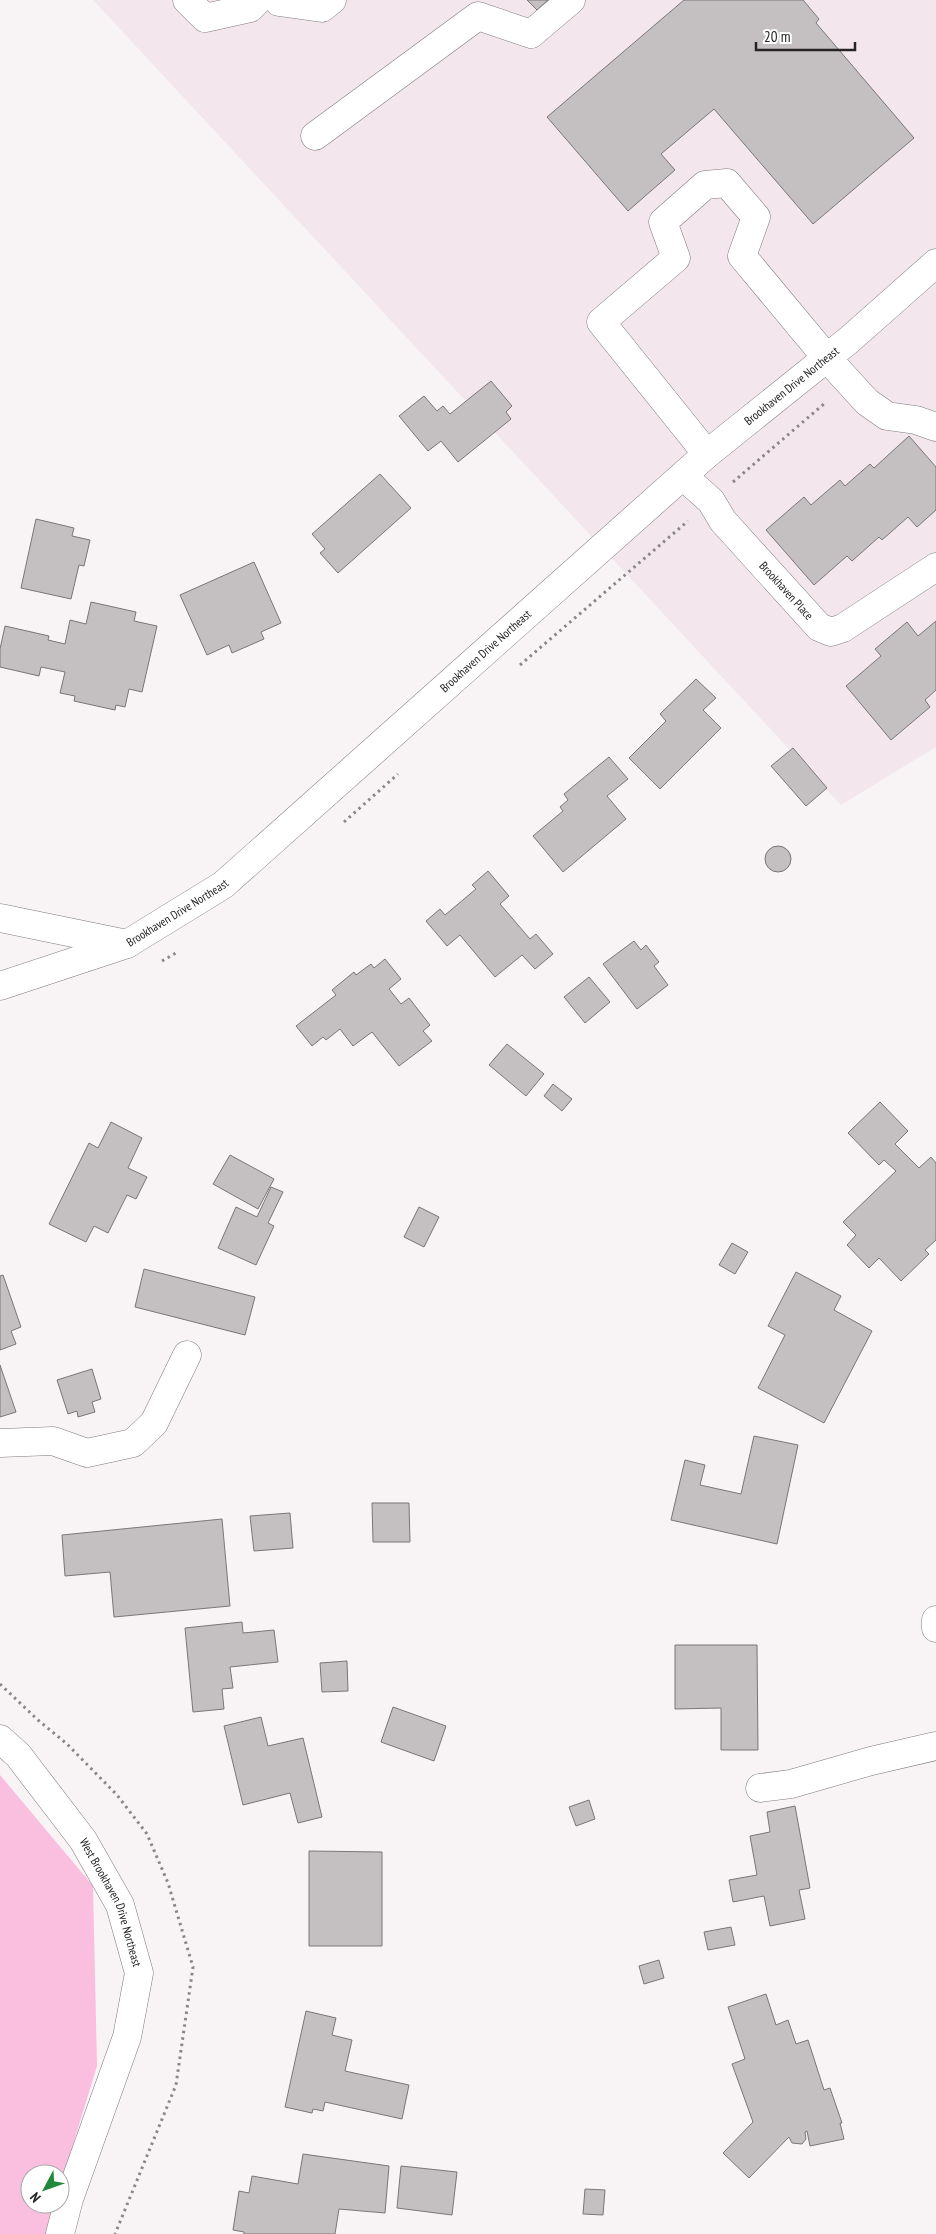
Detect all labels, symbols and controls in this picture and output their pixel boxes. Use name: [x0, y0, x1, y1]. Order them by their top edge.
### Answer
scale bar: [756, 20, 855, 52]
text: 20 m: [764, 27, 790, 46]
street label: Brookhaven Drive Northeast: [741, 343, 842, 428]
street label: Brookhaven Place: [756, 558, 817, 623]
street label: Brookhaven Drive Northeast: [437, 606, 534, 695]
street label: Brookhaven Drive Northeast: [124, 875, 232, 949]
street label: West Brookhaven Drive Northeast: [77, 1835, 145, 1969]
north arrow: [20, 2164, 70, 2214]
text: N: [26, 2189, 44, 2206]

